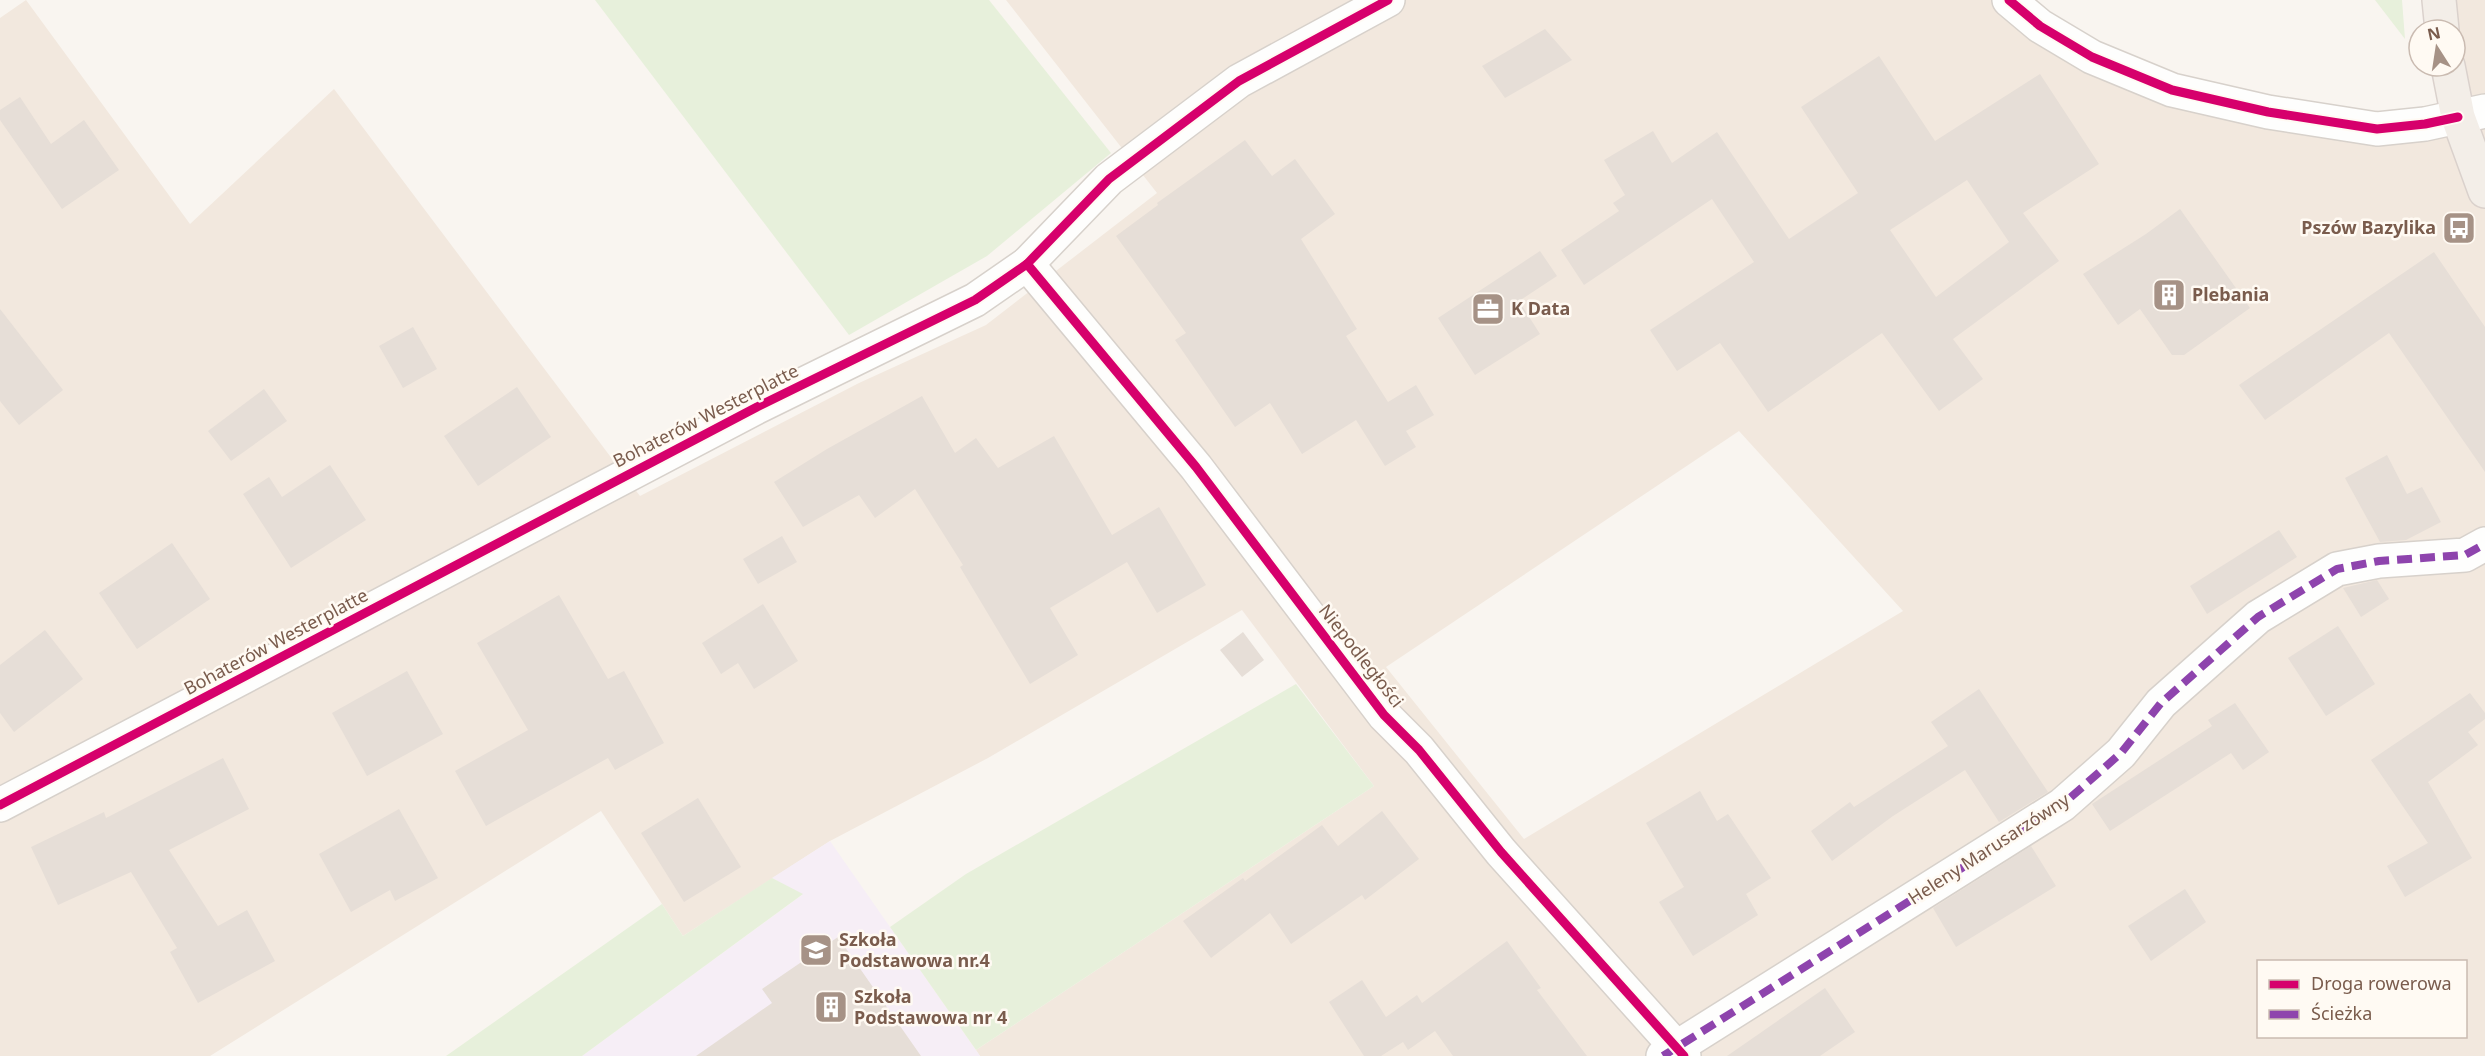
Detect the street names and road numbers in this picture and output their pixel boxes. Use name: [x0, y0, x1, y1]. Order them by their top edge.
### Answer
street label: Bohaterów Westerplatte: [609, 358, 802, 472]
street label: Bohaterów Westerplatte: [179, 582, 372, 700]
street label: Niepodległości: [1314, 599, 1410, 712]
street label: Heleny Marusarzówny: [1903, 786, 2074, 909]

